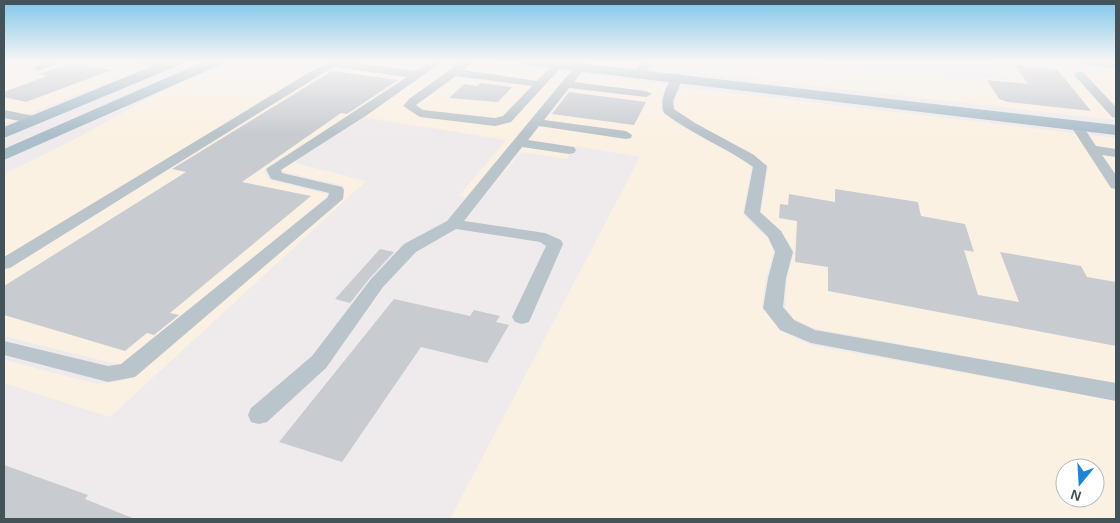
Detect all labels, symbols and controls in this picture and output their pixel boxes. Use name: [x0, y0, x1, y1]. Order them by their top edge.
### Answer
north arrow: [1055, 458, 1105, 508]
text: N: [1069, 486, 1083, 505]

